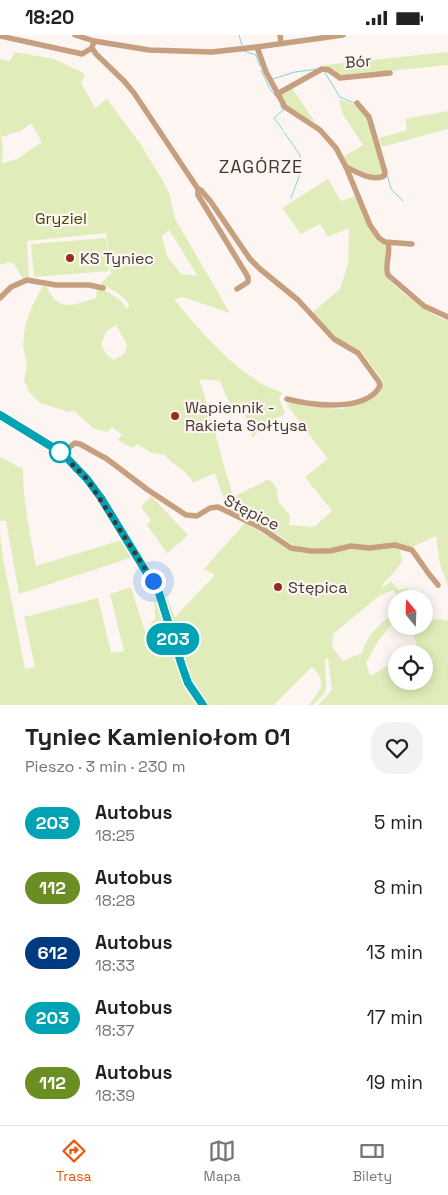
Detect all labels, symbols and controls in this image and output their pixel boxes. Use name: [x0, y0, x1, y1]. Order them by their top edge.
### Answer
text: 18:20: [25, 5, 74, 30]
street label: Bór: [344, 50, 372, 73]
district label: ZAGÓRZE: [219, 155, 303, 178]
park label: Gryziel: [35, 208, 87, 229]
place label: KS Tyniec: [80, 248, 154, 269]
marker: KS Tyniec: [64, 252, 76, 264]
place label: Wapiennik - Rakieta Sołtysa: [185, 397, 307, 436]
marker: Wapiennik - Rakieta Sołtysa: [169, 410, 181, 422]
unlabelled marker: [49, 441, 71, 463]
street label: Stępice: [220, 490, 283, 535]
your location: [141, 569, 166, 594]
place label: Stępica: [288, 577, 347, 598]
marker: Stępica: [272, 581, 284, 593]
north arrow: [388, 590, 432, 635]
map controls: [388, 590, 433, 690]
line badge: 203: [144, 623, 202, 655]
text: 203: [156, 627, 190, 650]
button: locate: [388, 645, 433, 690]
text: Tyniec Kamieniołom 01: [25, 721, 291, 752]
button: heart: [371, 722, 423, 774]
text: Pieszo · 3 min · 230 m: [25, 756, 185, 777]
text: Autobus: [95, 800, 172, 825]
text: 5 min: [374, 810, 423, 835]
text: 203: [36, 811, 69, 834]
text: 18:25: [95, 825, 135, 846]
text: Autobus: [95, 865, 172, 890]
text: 8 min: [374, 875, 423, 900]
text: 112: [39, 876, 66, 899]
text: 18:28: [95, 890, 135, 911]
text: Autobus: [95, 930, 172, 955]
text: 13 min: [366, 940, 423, 965]
text: 612: [38, 941, 67, 964]
text: 18:33: [95, 955, 135, 976]
text: Autobus: [95, 995, 172, 1020]
text: 17 min: [367, 1005, 423, 1030]
text: 203: [36, 1006, 69, 1029]
text: 18:37: [95, 1020, 134, 1041]
text: Autobus: [95, 1060, 172, 1085]
text: 19 min: [366, 1070, 423, 1095]
text: 112: [39, 1071, 66, 1094]
text: 18:39: [95, 1085, 135, 1106]
tab: Trasa: [56, 1137, 92, 1185]
tab: Mapa: [204, 1137, 241, 1185]
tab: Bilety: [353, 1137, 392, 1185]

